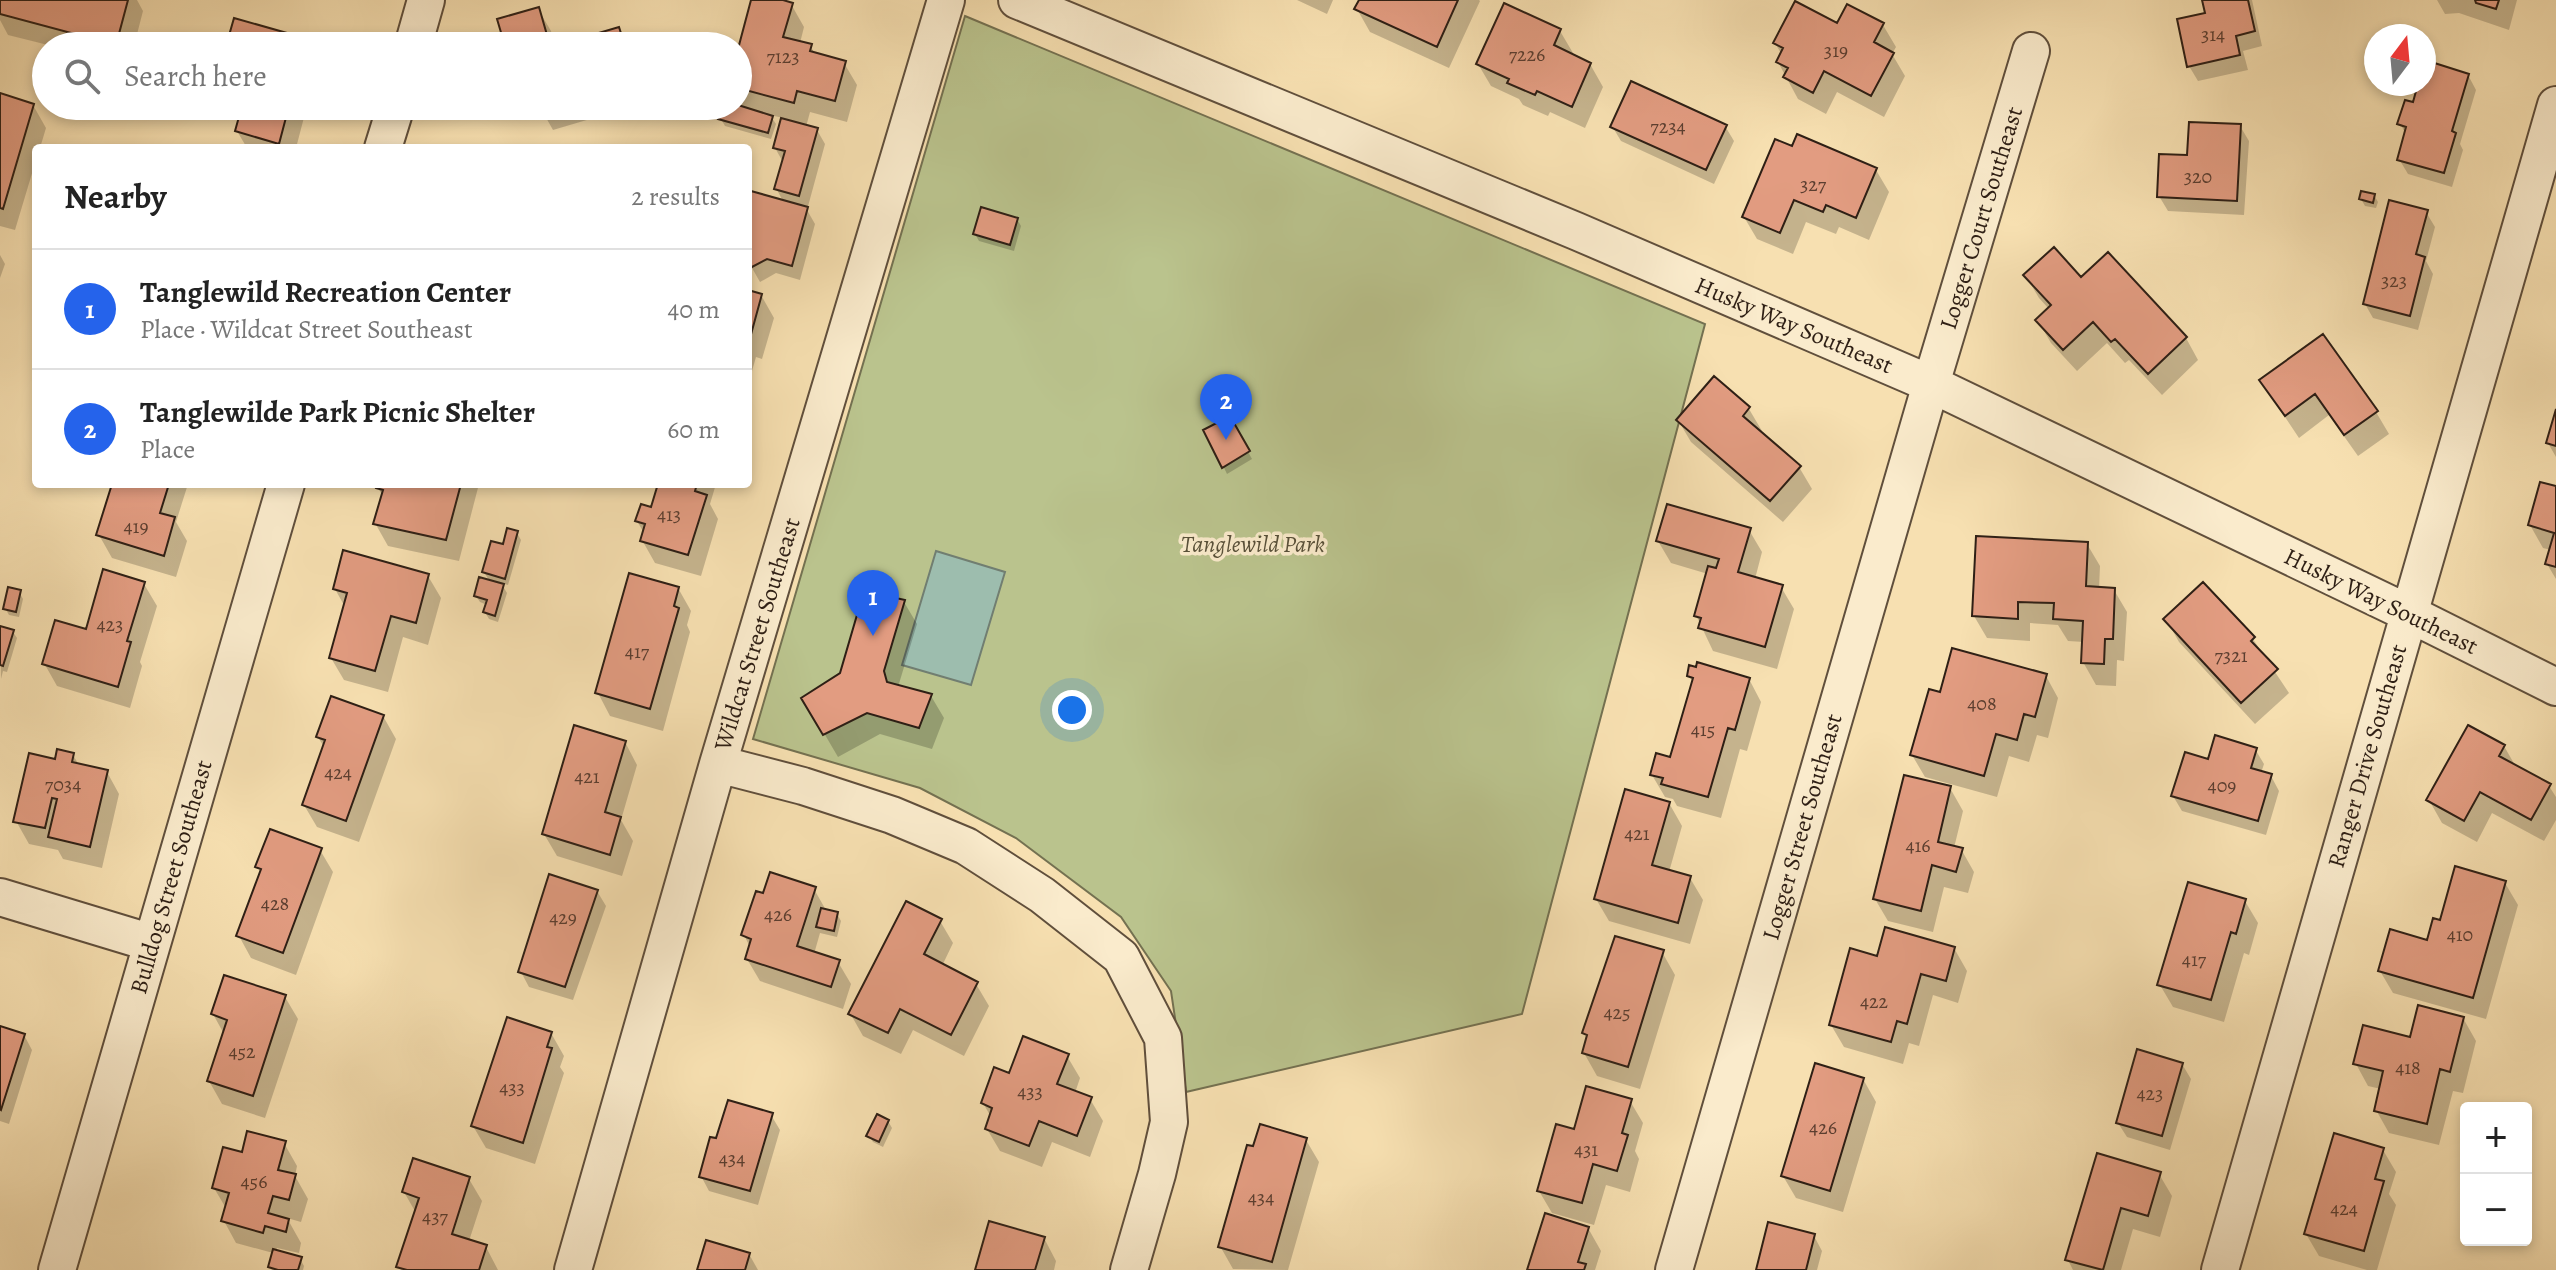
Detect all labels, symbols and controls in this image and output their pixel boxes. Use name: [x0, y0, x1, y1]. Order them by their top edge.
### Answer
house number: 314: [2201, 21, 2225, 48]
north arrow: [2364, 24, 2436, 96]
search box: [32, 32, 752, 120]
house number: 319: [1824, 37, 1848, 64]
house number: 7226: [1509, 41, 1545, 68]
house number: 7123: [766, 43, 800, 70]
icon: search: [60, 54, 104, 98]
text: Search here: [124, 56, 267, 96]
street label: Logger Court Southeast: [1932, 102, 2030, 333]
house number: 7234: [1650, 113, 1686, 140]
house number: 320: [2184, 163, 2212, 190]
house number: 327: [1800, 171, 1827, 198]
text: Nearby: [64, 173, 167, 220]
text: 2 results: [631, 179, 720, 214]
house number: 323: [2381, 267, 2407, 294]
street label: Husky Way Southeast: [1690, 269, 1898, 381]
text: Tanglewild Recreation Center: [140, 272, 511, 312]
text: 1: [85, 292, 95, 327]
text: 40 m: [668, 292, 720, 327]
text: Place · Wildcat Street Southeast: [140, 312, 473, 347]
pin: 2: [1200, 374, 1252, 440]
text: Tanglewilde Park Picnic Shelter: [140, 392, 535, 432]
text: 2: [84, 412, 96, 447]
text: 60 m: [667, 412, 720, 447]
text: Place: [140, 432, 195, 467]
house number: 413: [657, 501, 681, 528]
house number: 419: [124, 513, 149, 540]
street label: Wildcat Street Southeast: [706, 514, 808, 755]
park label: Tanglewild Park: [1181, 528, 1325, 560]
street label: Husky Way Southeast: [2279, 540, 2483, 662]
pin: 1: [847, 570, 899, 636]
house number: 423: [97, 611, 123, 638]
house number: 417: [625, 638, 650, 665]
street label: Ranger Drive Southeast: [2320, 640, 2414, 872]
house number: 7321: [2214, 642, 2248, 669]
your location: [1052, 690, 1092, 730]
house number: 408: [1967, 690, 1997, 717]
street label: Logger Street Southeast: [1754, 710, 1850, 944]
house number: 415: [1691, 716, 1715, 743]
street label: Bulldog Street Southeast: [122, 756, 220, 998]
house number: 424: [324, 759, 352, 786]
house number: 421: [574, 763, 600, 790]
house number: 7034: [45, 771, 81, 798]
house number: 409: [2208, 772, 2236, 799]
house number: 421: [1624, 820, 1650, 847]
house number: 416: [1905, 832, 1931, 859]
house number: 428: [261, 890, 289, 917]
house number: 426: [764, 901, 792, 928]
house number: 429: [549, 904, 577, 931]
house number: 410: [2447, 921, 2473, 948]
house number: 417: [2182, 946, 2207, 973]
house number: 422: [1860, 988, 1889, 1015]
house number: 425: [1603, 999, 1631, 1026]
house number: 452: [228, 1038, 256, 1065]
house number: 418: [2395, 1054, 2421, 1081]
house number: 433: [499, 1074, 525, 1101]
house number: 433: [1017, 1078, 1043, 1105]
house number: 423: [2137, 1080, 2163, 1107]
map controls: [2460, 1102, 2532, 1246]
button: +: [2460, 1102, 2532, 1174]
house number: 426: [1809, 1114, 1837, 1141]
house number: 431: [1574, 1136, 1598, 1163]
house number: 434: [719, 1145, 745, 1172]
house number: 456: [241, 1168, 267, 1195]
button: −: [2460, 1174, 2532, 1246]
house number: 434: [1248, 1184, 1274, 1211]
house number: 424: [2330, 1195, 2358, 1222]
house number: 437: [422, 1203, 448, 1230]

